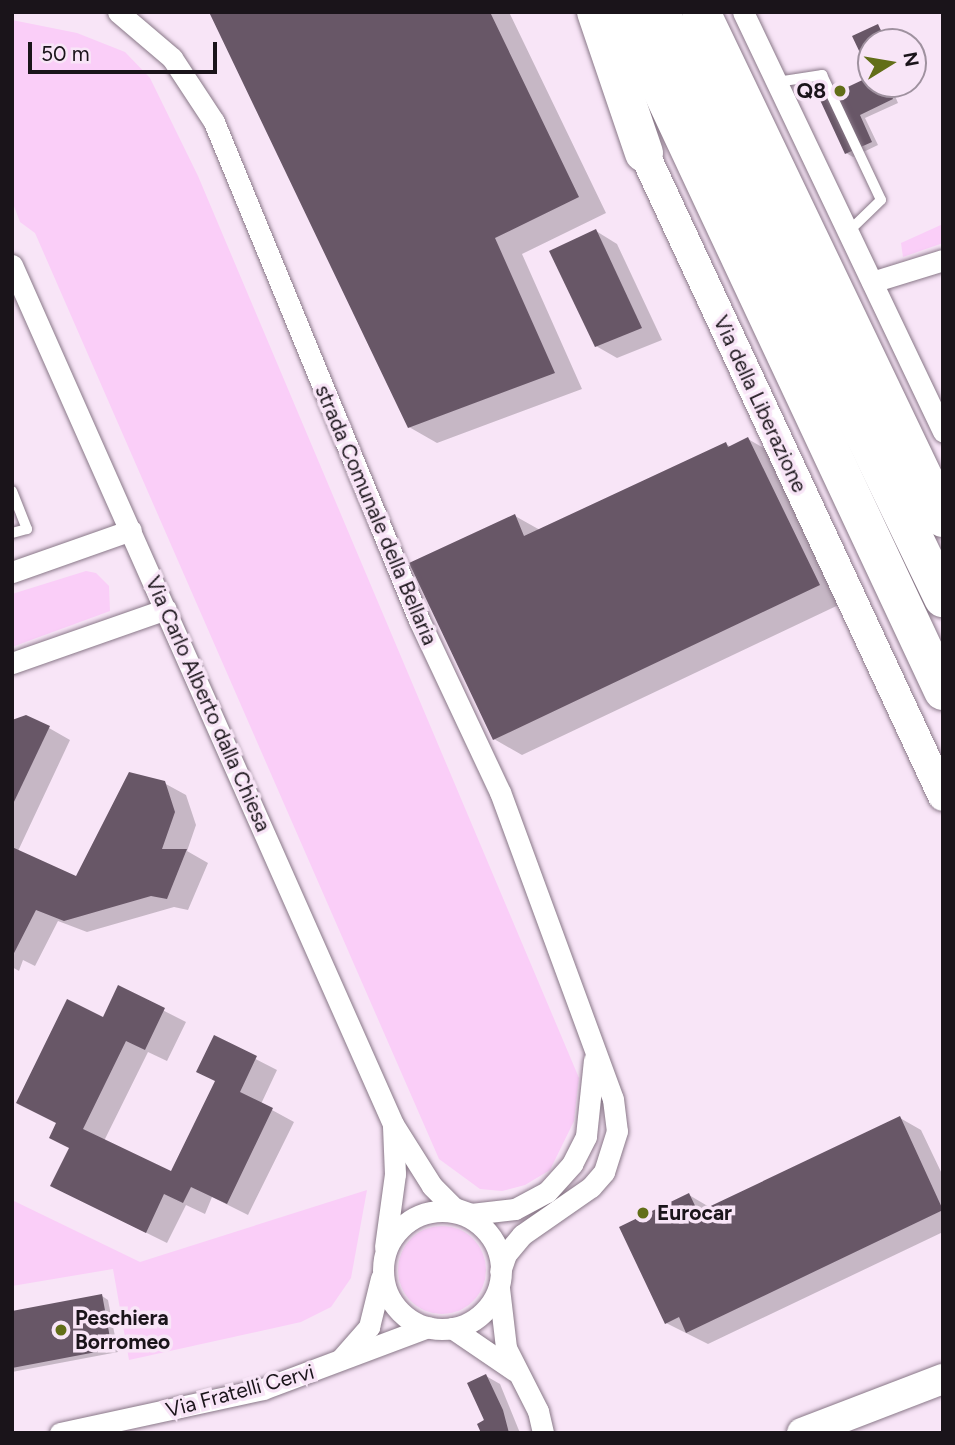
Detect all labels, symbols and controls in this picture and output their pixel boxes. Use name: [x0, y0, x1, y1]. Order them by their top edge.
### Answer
scale bar: [32, 28, 220, 72]
north arrow: [857, 28, 927, 98]
text: 50 m: [41, 41, 90, 66]
text: N: [898, 50, 924, 69]
place label: Q8: [797, 78, 826, 104]
marker: Q8: [832, 83, 848, 99]
street label: Via della Liberazione: [708, 312, 812, 496]
street label: strada Comunale della Bellaria: [310, 381, 442, 649]
street label: Via Carlo Alberto dalla Chiesa: [140, 572, 276, 836]
place label: Eurocar: [657, 1200, 732, 1226]
marker: Eurocar: [635, 1205, 651, 1221]
place label: Peschiera Borromeo: [75, 1305, 170, 1355]
marker: Peschiera Borromeo: [53, 1322, 69, 1338]
street label: Via Fratelli Cervi: [163, 1359, 317, 1423]

